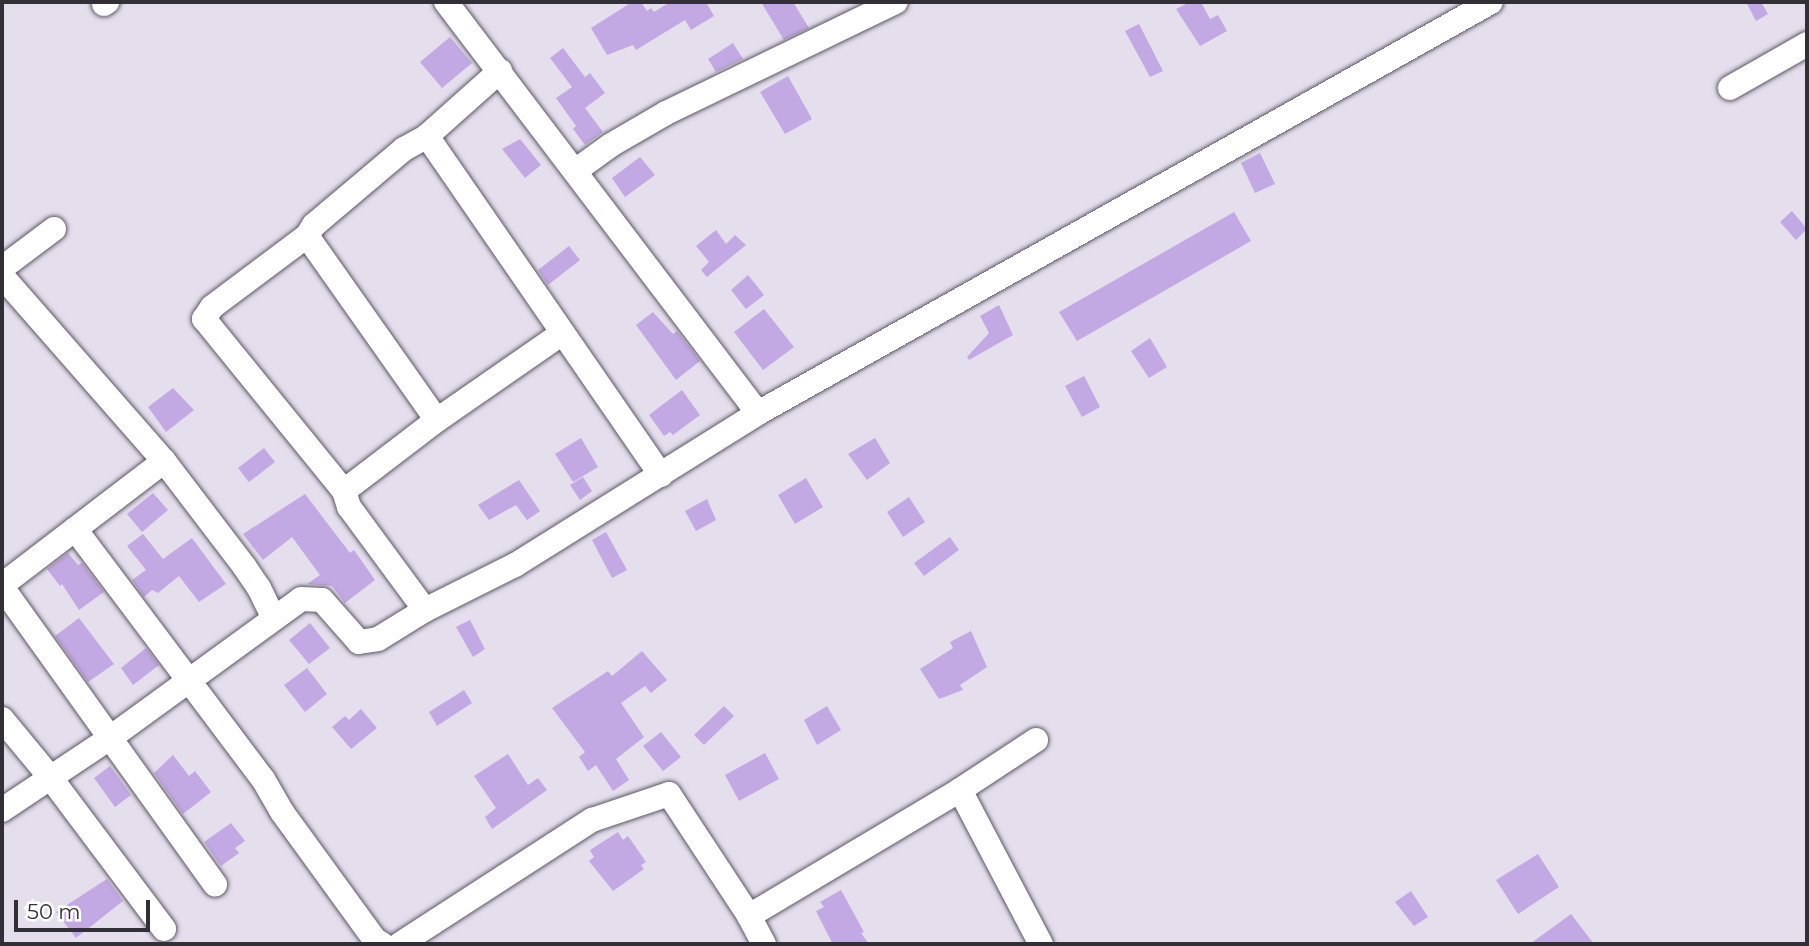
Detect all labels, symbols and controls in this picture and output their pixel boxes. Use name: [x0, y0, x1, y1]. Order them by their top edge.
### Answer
scale bar: [18, 886, 154, 930]
text: 50 m: [27, 899, 81, 924]

